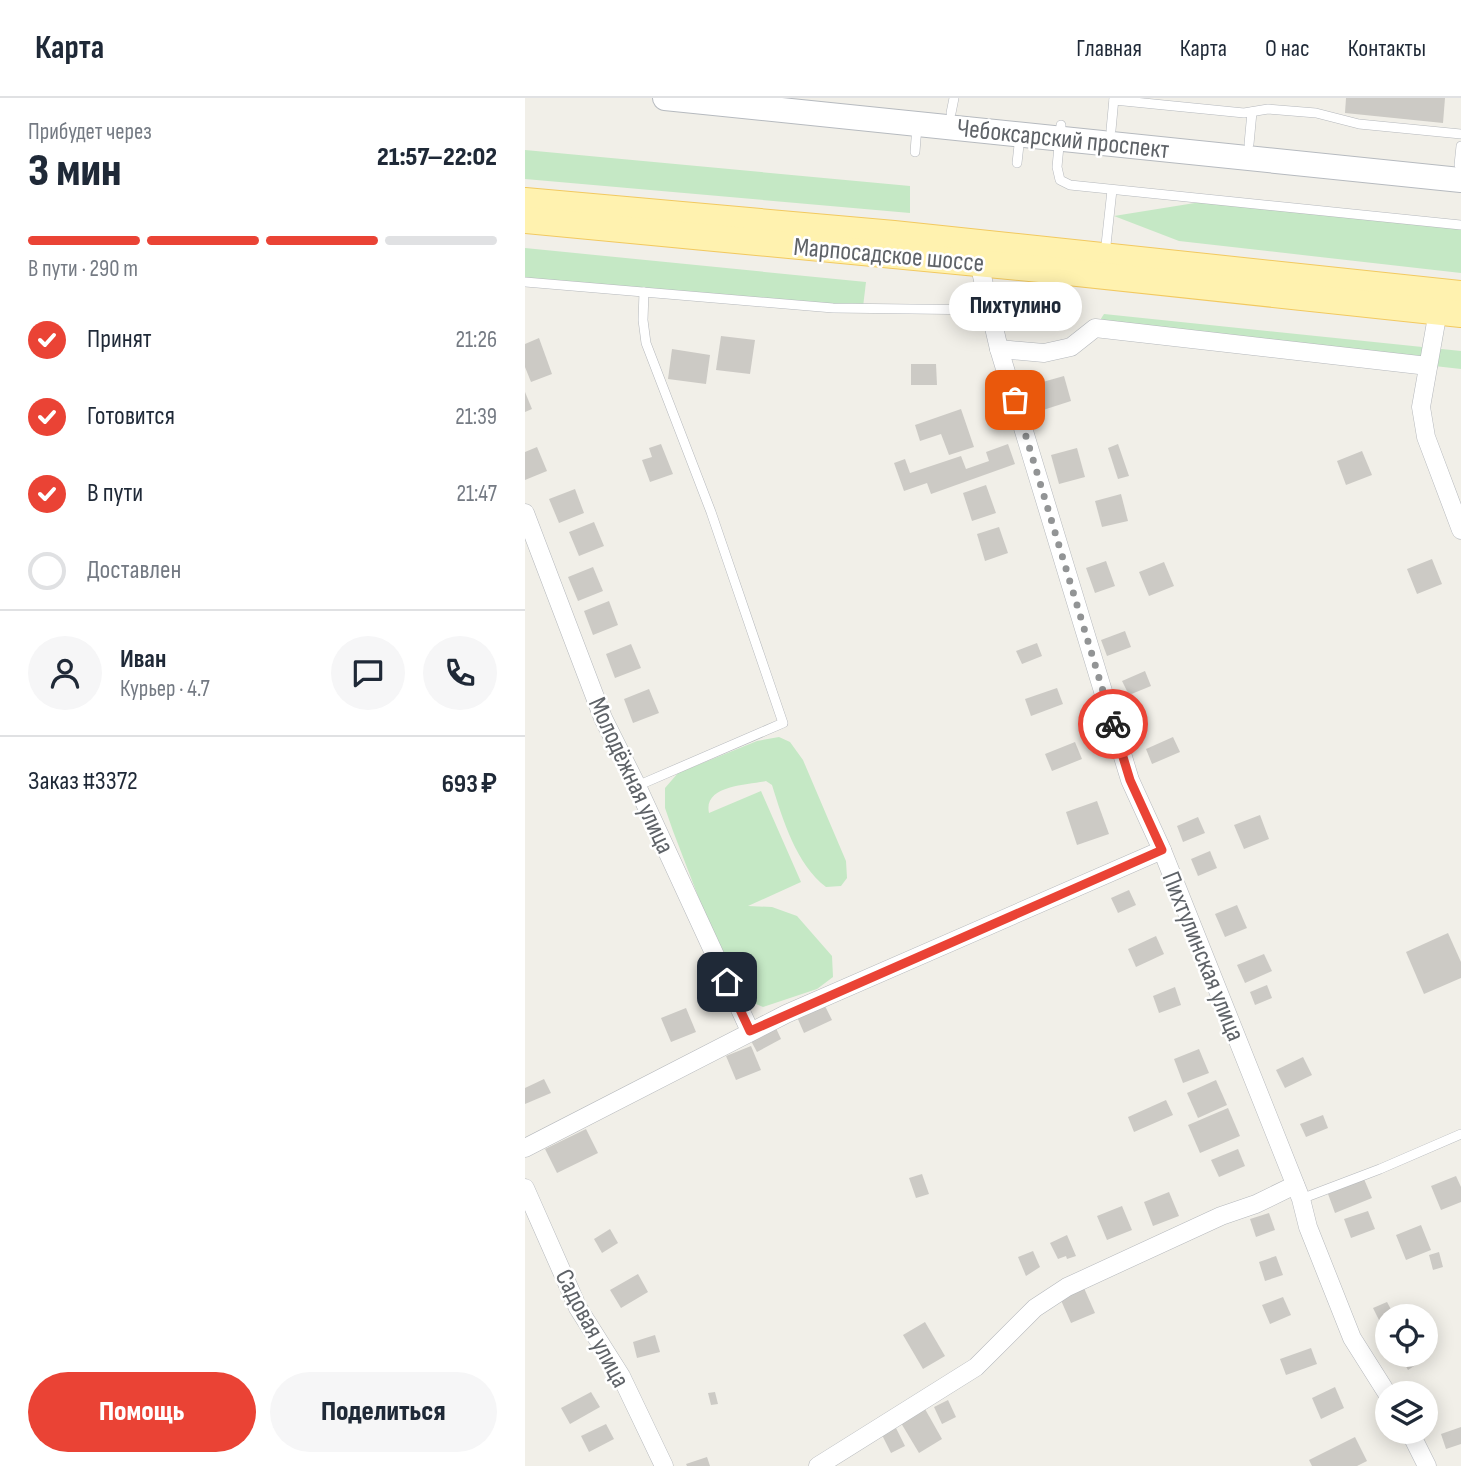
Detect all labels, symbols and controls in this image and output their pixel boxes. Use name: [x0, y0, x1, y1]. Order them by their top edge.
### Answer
text: Карта: [35, 28, 104, 68]
text: Главная: [1076, 34, 1142, 63]
text: Карта: [1180, 34, 1227, 63]
text: О нас: [1265, 34, 1310, 63]
text: Контакты: [1348, 34, 1426, 63]
street label: Чебоксарский проспект: [955, 113, 1171, 166]
text: Прибудет через: [28, 118, 152, 146]
text: 21:57–22:02: [377, 142, 497, 173]
text: 3 мин: [28, 144, 122, 199]
street label: Марпосадское шоссе: [792, 232, 986, 279]
text: В пути · 290 m: [28, 255, 138, 283]
callout: Пихтулино: [949, 281, 1081, 330]
text: Пихтулино: [970, 292, 1061, 320]
icon: check: [28, 321, 66, 359]
text: Принят: [87, 324, 152, 355]
text: 21:26: [456, 326, 497, 354]
pin: [985, 370, 1045, 430]
icon: bag: [996, 381, 1034, 419]
icon: check: [28, 398, 66, 436]
text: Готовится: [87, 401, 175, 432]
text: 21:39: [455, 403, 497, 431]
icon: check: [28, 475, 66, 513]
text: В пути: [87, 478, 143, 509]
text: 21:47: [456, 480, 497, 508]
text: Доставлен: [87, 555, 181, 586]
button: person: [28, 636, 102, 710]
button: chat: [331, 636, 405, 710]
button: phone: [423, 636, 497, 710]
text: Иван: [120, 644, 166, 675]
text: Курьер · 4.7: [120, 675, 210, 703]
courier: [1078, 689, 1148, 759]
street label: Молодёжная улица: [581, 693, 680, 859]
icon: bike: [1094, 705, 1132, 743]
text: Заказ #3372: [28, 766, 138, 797]
text: 693 ₽: [442, 769, 497, 800]
street label: Пихтулинская улица: [1155, 867, 1251, 1046]
pin: [697, 952, 757, 1012]
icon: home: [708, 963, 746, 1001]
street label: Садовая улица: [548, 1264, 636, 1393]
map controls: [1375, 1304, 1438, 1444]
button: locate: [1375, 1304, 1438, 1367]
button: Помощь: [28, 1372, 256, 1452]
button: Поделиться: [270, 1372, 497, 1452]
button: layers: [1375, 1381, 1438, 1444]

